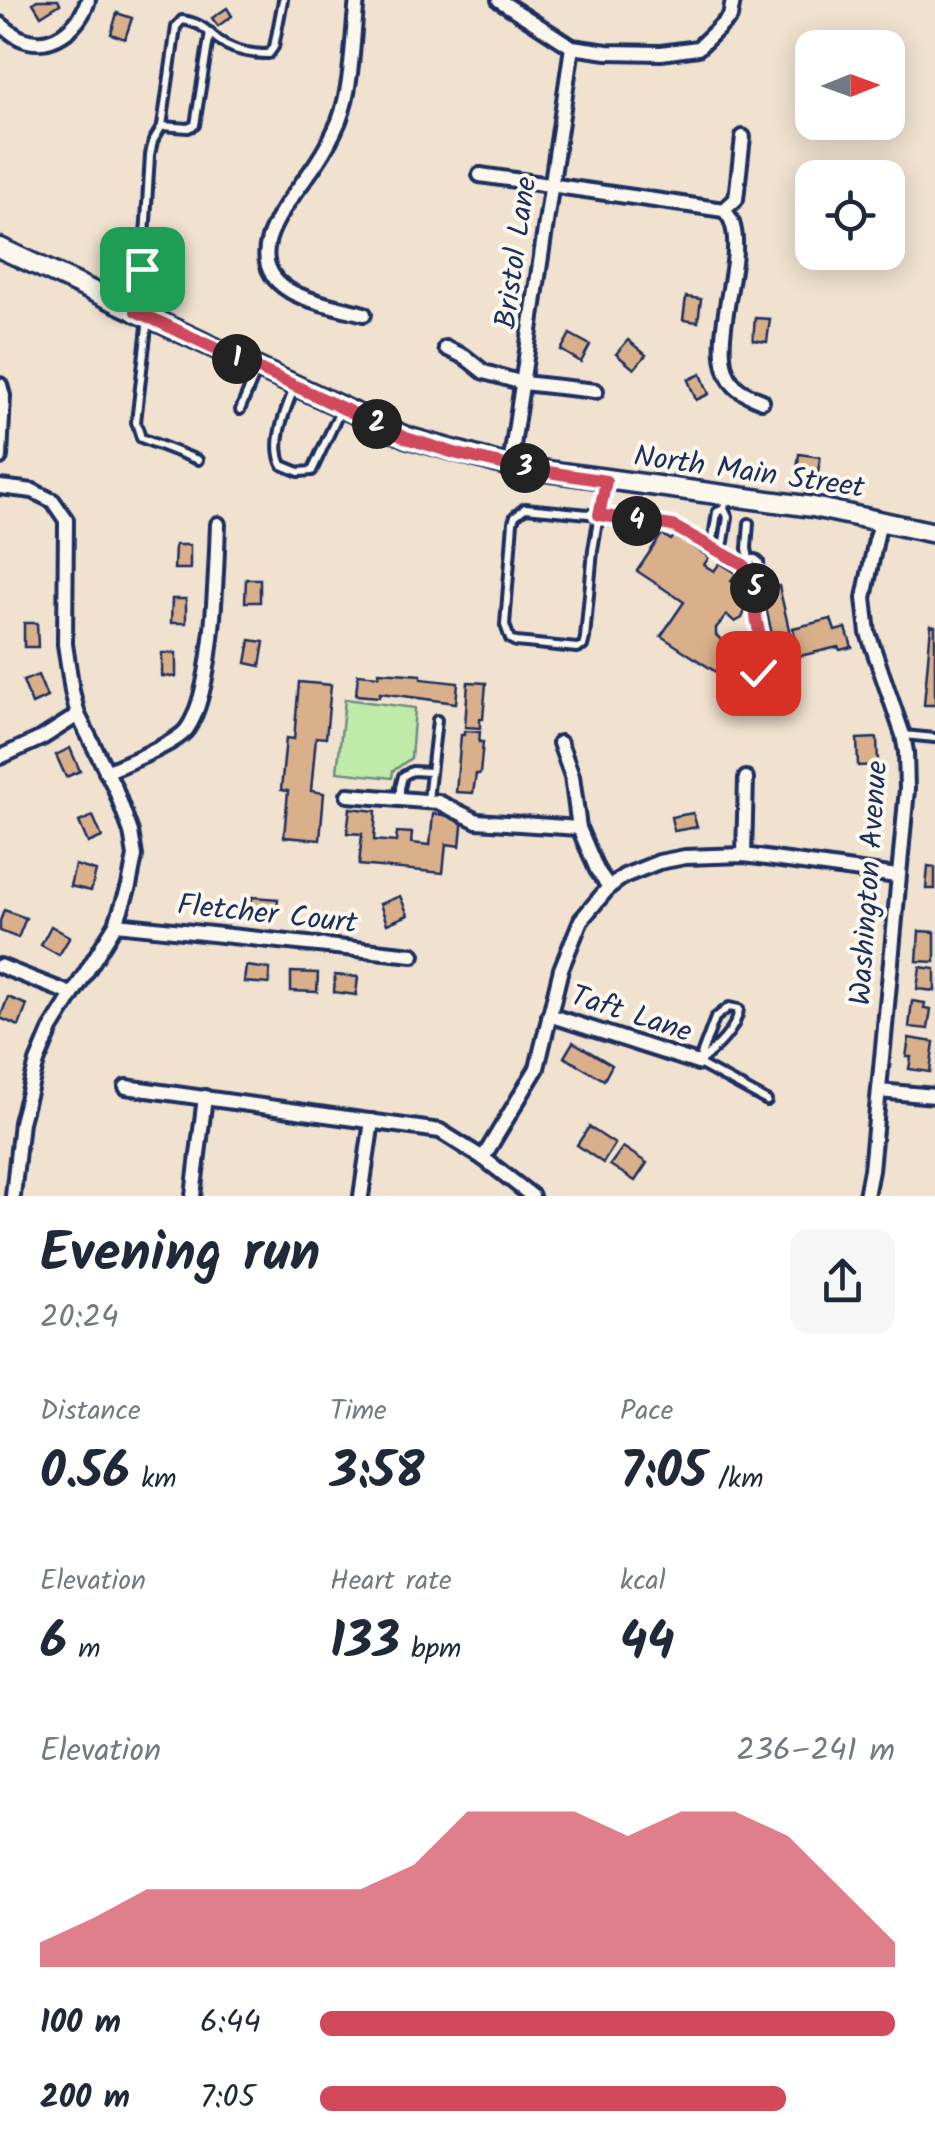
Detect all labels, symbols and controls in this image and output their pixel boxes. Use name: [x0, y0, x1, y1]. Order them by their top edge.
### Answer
north arrow: [795, 30, 905, 140]
map controls: [795, 30, 905, 270]
button: locate: [795, 160, 905, 270]
street label: Bristol Lane: [483, 174, 551, 332]
pin: [100, 227, 185, 312]
icon: arrive: [115, 242, 170, 297]
pin: 1: [212, 334, 262, 384]
text: 1: [233, 336, 241, 381]
pin: 2: [352, 399, 402, 449]
text: 2: [369, 401, 385, 446]
street label: North Main Street: [631, 433, 868, 513]
pin: 3: [500, 443, 550, 493]
text: 3: [517, 445, 533, 490]
pin: 4: [612, 496, 662, 546]
text: 4: [629, 498, 645, 543]
pin: 5: [730, 563, 780, 613]
text: 5: [748, 565, 762, 610]
pin: [716, 631, 801, 716]
icon: check: [731, 646, 786, 701]
street label: Washington Avenue: [838, 759, 902, 1007]
street label: Fletcher Court: [175, 882, 360, 948]
street label: Taft Lane: [564, 973, 698, 1057]
text: Evening run: [40, 1212, 320, 1299]
button: share: [790, 1229, 895, 1334]
text: 20:24: [40, 1293, 119, 1344]
text: Distance: [40, 1389, 141, 1434]
text: Time: [330, 1389, 387, 1434]
text: Pace: [620, 1389, 673, 1434]
text: 0.56: [40, 1434, 130, 1514]
text: 3:58: [330, 1434, 424, 1514]
text: 7:05: [620, 1434, 707, 1514]
text: km: [130, 1457, 177, 1502]
text: /km: [707, 1457, 763, 1502]
text: Elevation: [40, 1559, 146, 1604]
text: Heart rate: [330, 1559, 452, 1604]
text: kcal: [620, 1559, 666, 1604]
text: 6: [40, 1604, 67, 1684]
text: 133: [330, 1604, 400, 1684]
text: 44: [620, 1604, 675, 1684]
text: m: [67, 1627, 101, 1672]
text: bpm: [400, 1627, 461, 1672]
text: Elevation: [40, 1726, 161, 1777]
text: 236–241 m: [736, 1726, 895, 1777]
text: 100 m: [40, 1998, 121, 2049]
text: 6:44: [200, 1998, 261, 2049]
text: 200 m: [40, 2073, 130, 2124]
text: 7:05: [200, 2073, 256, 2124]

